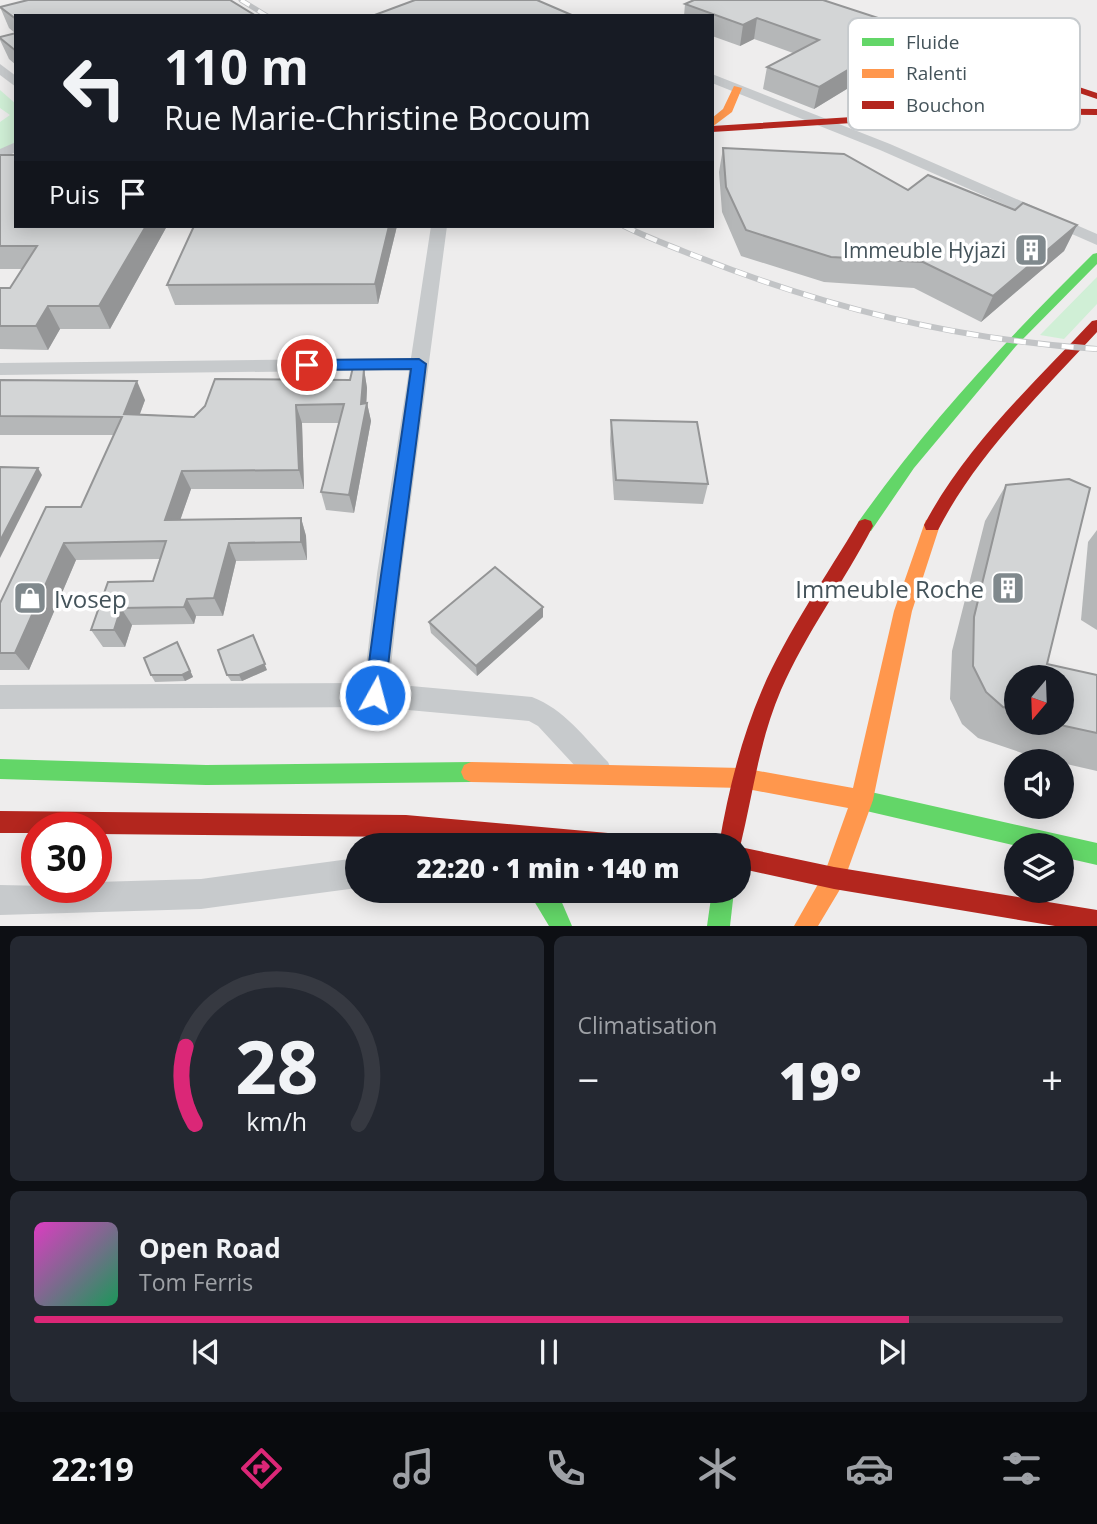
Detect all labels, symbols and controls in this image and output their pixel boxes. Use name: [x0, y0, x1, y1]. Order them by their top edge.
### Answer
legend: [848, 18, 1080, 130]
text: Fluide: [906, 29, 959, 55]
text: 110 m: [164, 33, 309, 99]
icon: left: [49, 42, 140, 133]
text: Ralenti: [906, 60, 967, 86]
text: Bouchon: [906, 92, 985, 118]
text: Rue Marie-Christine Bocoum: [164, 96, 591, 139]
icon: arrive: [114, 175, 152, 213]
text: Puis: [49, 176, 100, 212]
building icon: Immeuble Hyjazi: [1012, 231, 1050, 269]
place label: Immeuble Hyjazi: [843, 236, 1006, 264]
pin: [277, 335, 337, 395]
icon: arrive: [288, 346, 326, 384]
building icon: Immeuble Roche: [989, 569, 1027, 607]
place label: Immeuble Roche: [795, 572, 984, 605]
shop icon: Ivosep: [11, 579, 49, 617]
place label: Ivosep: [54, 582, 127, 615]
position arrow: [338, 658, 412, 732]
north arrow: [1004, 665, 1074, 735]
map controls: [1004, 665, 1074, 903]
button: sound: [1004, 749, 1074, 819]
speed limit sign: 30: [21, 812, 112, 903]
button: layers: [1004, 833, 1074, 903]
text: 22:20 · 1 min · 140 m: [417, 850, 679, 886]
text: Climatisation: [578, 1009, 717, 1041]
text: 28: [235, 1017, 318, 1116]
text: 19°: [779, 1044, 862, 1115]
text: −: [578, 1053, 599, 1105]
text: +: [1041, 1053, 1063, 1105]
text: km/h: [246, 1104, 307, 1138]
text: Open Road: [139, 1230, 281, 1266]
text: Tom Ferris: [139, 1266, 253, 1298]
icon: previous: [187, 1333, 225, 1371]
icon: pause: [530, 1333, 568, 1371]
icon: next: [873, 1333, 911, 1371]
icon: directions: [237, 1444, 286, 1493]
icon: music: [389, 1444, 438, 1493]
icon: phone: [541, 1444, 590, 1493]
icon: climate: [693, 1444, 742, 1493]
icon: car: [845, 1444, 894, 1493]
icon: filters: [997, 1444, 1046, 1493]
text: 22:19: [51, 1447, 134, 1490]

